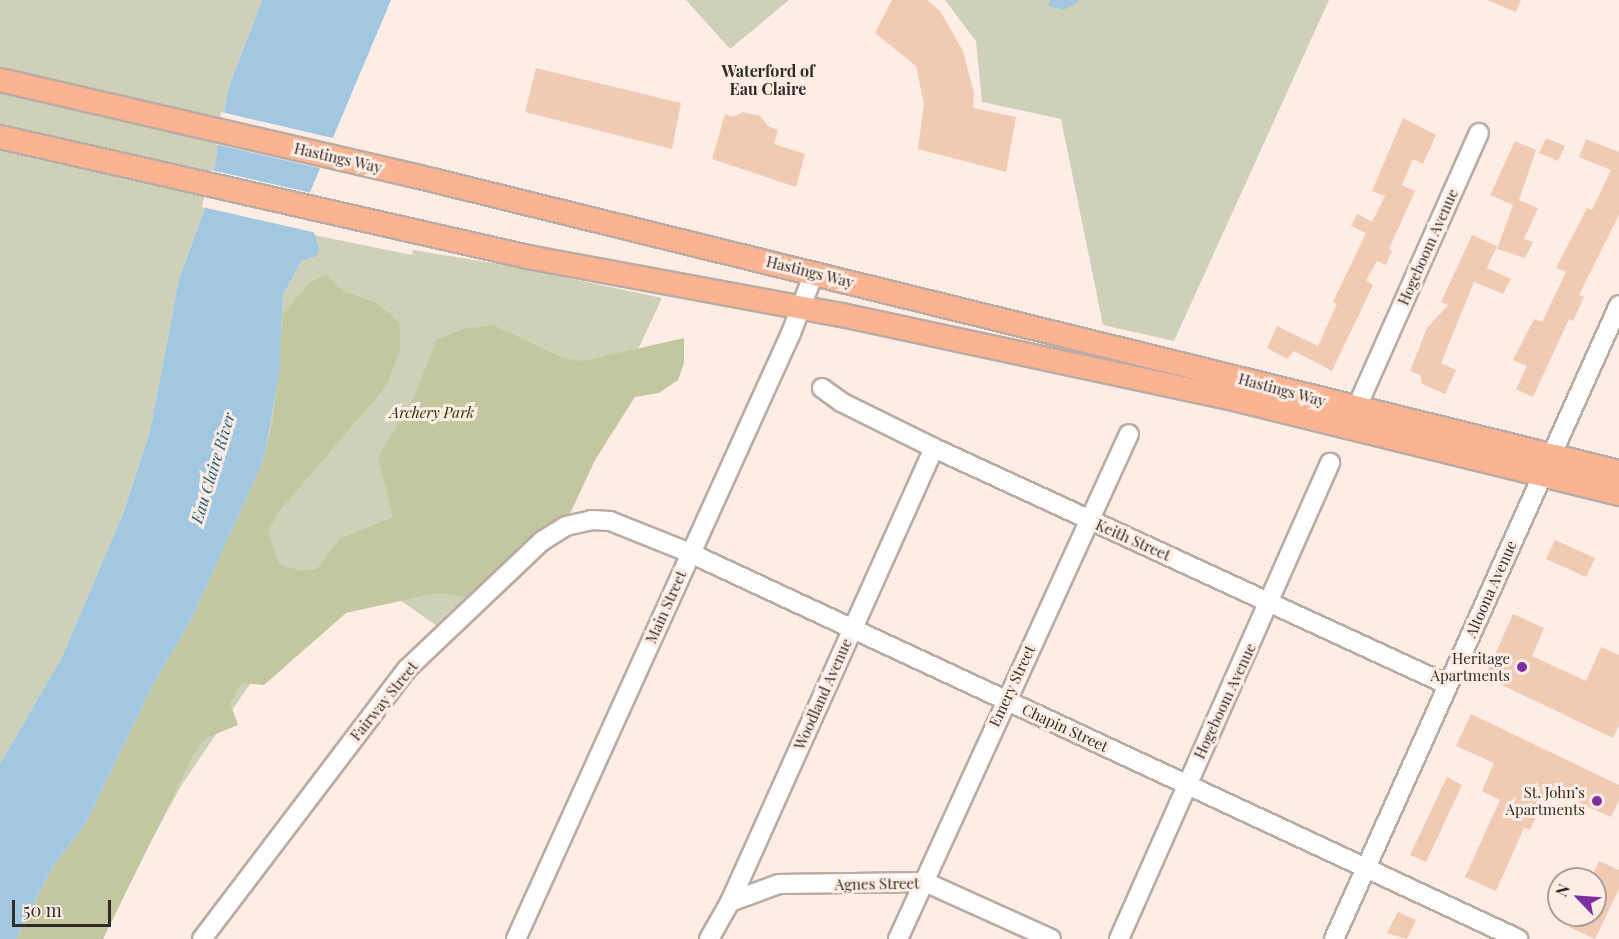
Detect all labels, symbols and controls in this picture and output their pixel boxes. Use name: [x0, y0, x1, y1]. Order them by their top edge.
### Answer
district label: Waterford of Eau Claire: [721, 61, 815, 99]
street label: Hastings Way: [292, 139, 384, 177]
street label: Hogeboom Avenue: [1394, 186, 1462, 308]
street label: Hastings Way: [764, 252, 856, 292]
street label: Hastings Way: [1236, 370, 1328, 410]
park label: Archery Park: [390, 404, 474, 422]
water label: Eau Claire River: [187, 410, 239, 526]
street label: Keith Street: [1093, 516, 1173, 564]
street label: Altoona Avenue: [1461, 537, 1521, 641]
street label: Main Street: [642, 568, 690, 646]
street label: Woodland Avenue: [790, 635, 856, 753]
street label: Hogeboom Avenue: [1190, 640, 1260, 762]
street label: Emery Street: [985, 642, 1039, 730]
place label: Heritage Apartments: [1431, 649, 1510, 684]
street label: Fairway Street: [346, 658, 422, 744]
marker: Heritage Apartments: [1515, 660, 1529, 674]
street label: Chapin Street: [1019, 700, 1111, 756]
place label: St. John’s Apartments: [1506, 783, 1585, 818]
marker: St. John’s Apartments: [1590, 794, 1604, 808]
north arrow: [1547, 867, 1607, 927]
street label: Agnes Street: [835, 874, 919, 894]
text: N: [1550, 880, 1574, 900]
scale bar: [15, 888, 114, 926]
text: 50 m: [23, 898, 62, 922]

